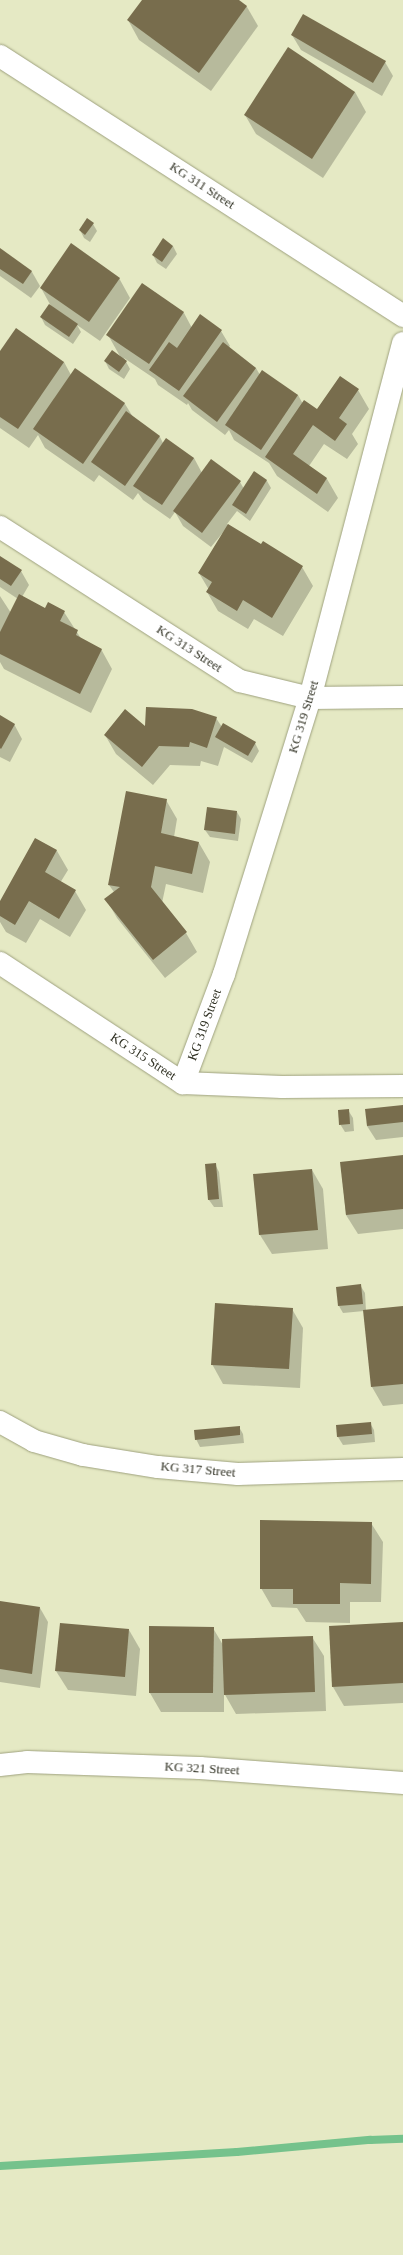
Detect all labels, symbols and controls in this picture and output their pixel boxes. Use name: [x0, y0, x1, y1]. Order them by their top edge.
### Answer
street label: KG 311 Street: [166, 159, 238, 213]
street label: KG 313 Street: [153, 622, 225, 676]
street label: KG 319 Street: [286, 679, 322, 755]
street label: KG 319 Street: [185, 987, 225, 1063]
street label: KG 315 Street: [107, 1030, 179, 1084]
street label: KG 317 Street: [160, 1459, 236, 1481]
street label: KG 321 Street: [164, 1759, 240, 1779]

